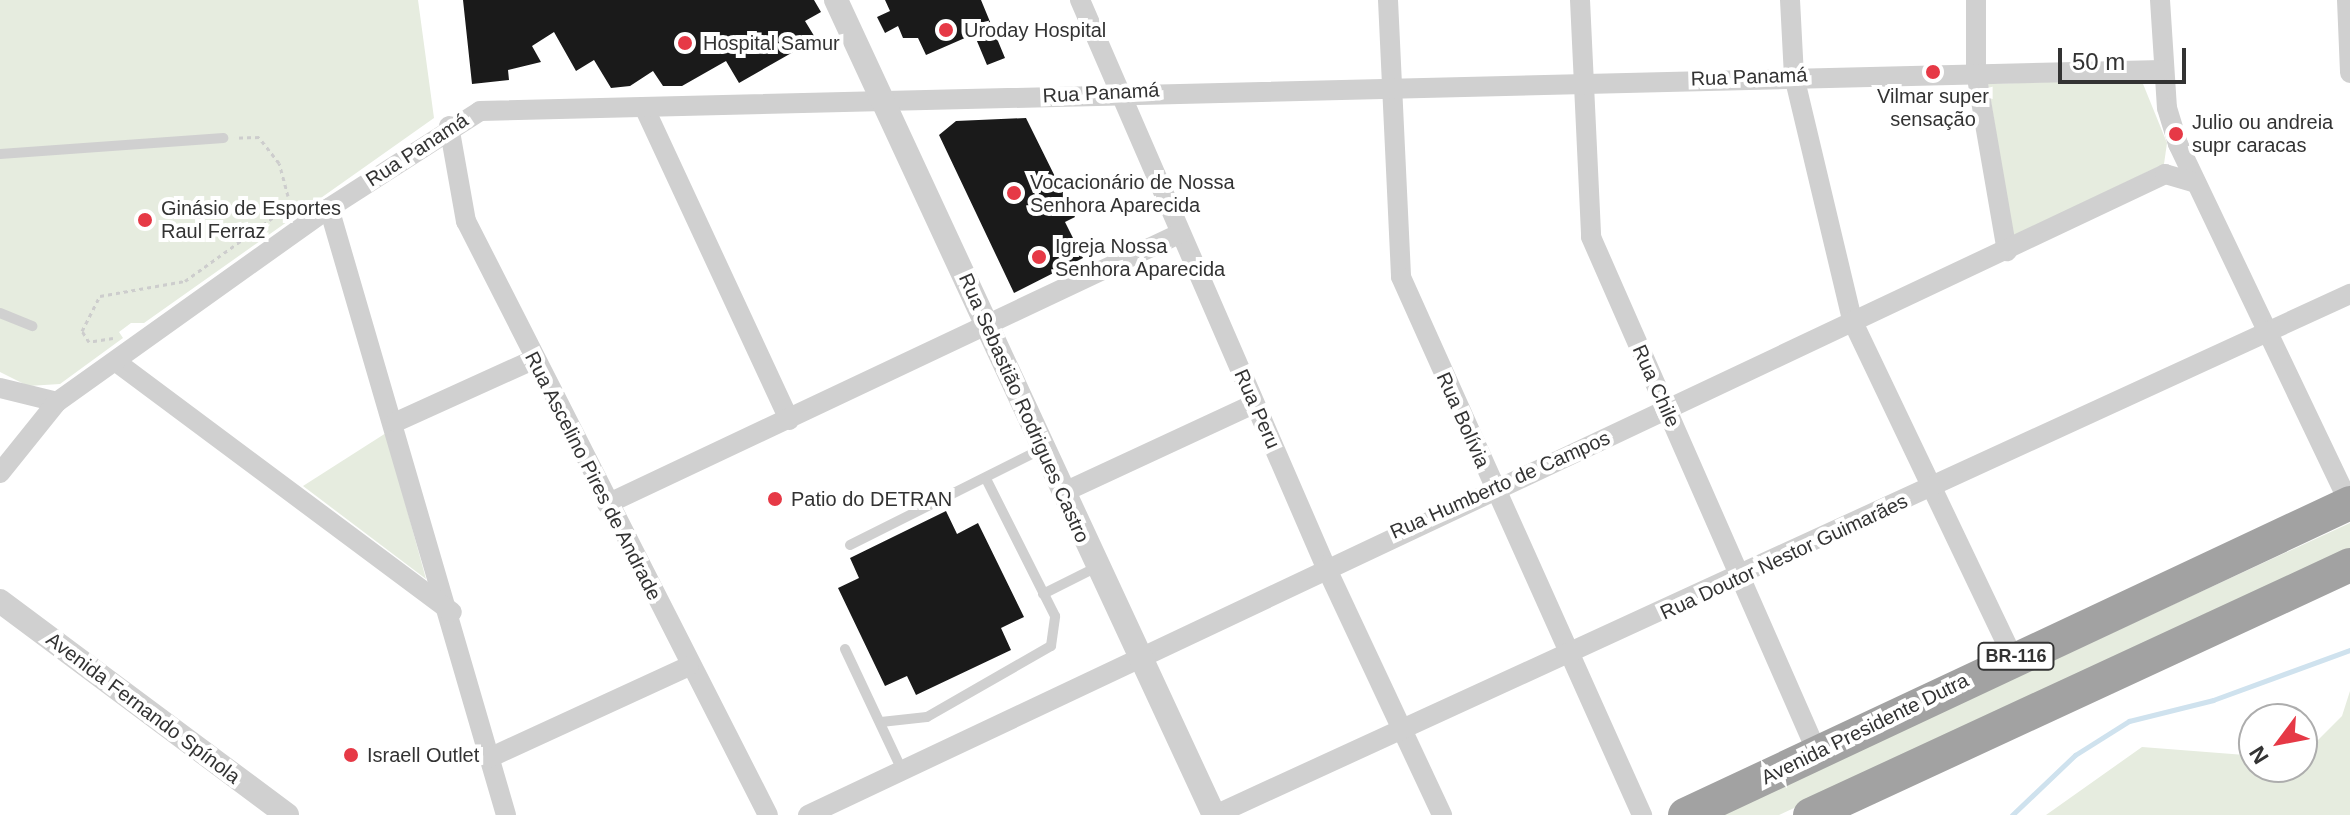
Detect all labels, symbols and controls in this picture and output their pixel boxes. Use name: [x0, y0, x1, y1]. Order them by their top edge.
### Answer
place label: Uroday Hospital: [964, 18, 1106, 42]
marker: Uroday Hospital: [935, 19, 957, 41]
place label: Hospital Samur: [703, 31, 840, 55]
marker: Hospital Samur: [674, 32, 696, 54]
scale bar: [2062, 32, 2190, 82]
text: 50 m: [2072, 48, 2125, 75]
street label: Rua Panamá: [1690, 63, 1808, 91]
marker: Vilmar super sensação: [1924, 63, 1942, 81]
street label: Rua Panamá: [1042, 78, 1160, 108]
place label: Vilmar super sensação: [1877, 84, 1989, 131]
street label: Rua Panamá: [362, 108, 472, 192]
place label: Julio ou andreia supr caracas: [2192, 110, 2333, 157]
marker: Julio ou andreia supr caracas: [2167, 125, 2185, 143]
place label: Vocacionário de Nossa Senhora Aparecida: [1030, 170, 1235, 217]
marker: Vocacionário de Nossa Senhora Aparecida: [1005, 184, 1023, 202]
place label: Ginásio de Esportes Raul Ferraz: [161, 196, 341, 243]
marker: Ginásio de Esportes Raul Ferraz: [136, 211, 154, 229]
place label: Igreja Nossa Senhora Aparecida: [1055, 234, 1226, 281]
marker: Igreja Nossa Senhora Aparecida: [1030, 248, 1048, 266]
street label: Rua Sebastião Rodrigues Castro: [954, 270, 1094, 546]
street label: Rua Chile: [1627, 341, 1685, 431]
street label: Rua Ascelino Pires de Andrade: [519, 347, 667, 605]
street label: Rua Peru: [1229, 366, 1285, 452]
street label: Rua Bolívia: [1431, 368, 1495, 472]
street label: Rua Humberto de Campos: [1386, 426, 1614, 544]
place label: Patio do DETRAN: [791, 487, 952, 511]
street label: Rua Doutor Nestor Guimarães: [1657, 489, 1911, 625]
marker: Patio do DETRAN: [766, 490, 784, 508]
street label: Avenida Fernando Spínola: [41, 627, 245, 789]
road number: BR-116: [1976, 642, 2056, 670]
street label: Avenida Presidente Dutra: [1757, 668, 1973, 790]
north arrow: [2238, 703, 2318, 783]
text: N: [2244, 742, 2274, 768]
place label: Israell Outlet: [367, 743, 479, 767]
marker: Israell Outlet: [342, 746, 360, 764]

